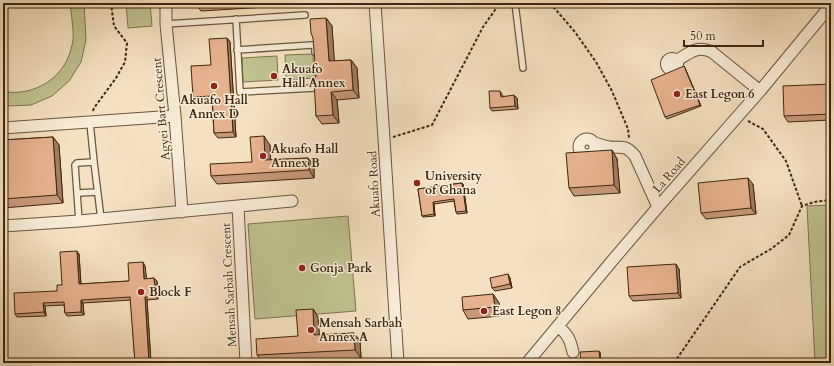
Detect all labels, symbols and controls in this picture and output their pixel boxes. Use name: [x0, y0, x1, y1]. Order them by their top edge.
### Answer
scale bar: [684, 22, 763, 48]
text: 50 m: [690, 28, 717, 44]
street label: Agyei Bart Crescent: [149, 57, 173, 161]
place label: Akuafo Hall Annex: [282, 61, 346, 91]
marker: Akuafo Hall Annex: [269, 71, 279, 81]
marker: Akuafo Hall Annex D: [209, 81, 219, 91]
place label: East Legon 6: [685, 86, 754, 102]
marker: East Legon 6: [672, 89, 682, 99]
place label: Akuafo Hall Annex D: [180, 92, 248, 122]
place label: Akuafo Hall Annex B: [271, 141, 339, 171]
street label: Akuafo Road: [364, 150, 384, 218]
marker: Akuafo Hall Annex B: [258, 151, 268, 161]
street label: La Road: [649, 153, 689, 196]
place label: University of Ghana: [425, 168, 482, 198]
marker: University of Ghana: [412, 178, 422, 188]
street label: Mensah Sarbah Crescent: [218, 222, 240, 347]
place label: Gonja Park: [310, 260, 373, 276]
marker: Gonja Park: [297, 263, 307, 273]
place label: Block F: [149, 284, 191, 300]
marker: Block F: [136, 287, 146, 297]
place label: East Legon 8: [492, 303, 561, 319]
marker: East Legon 8: [479, 306, 489, 316]
place label: Mensah Sarbah Annex A: [319, 315, 403, 345]
marker: Mensah Sarbah Annex A: [306, 325, 316, 335]

